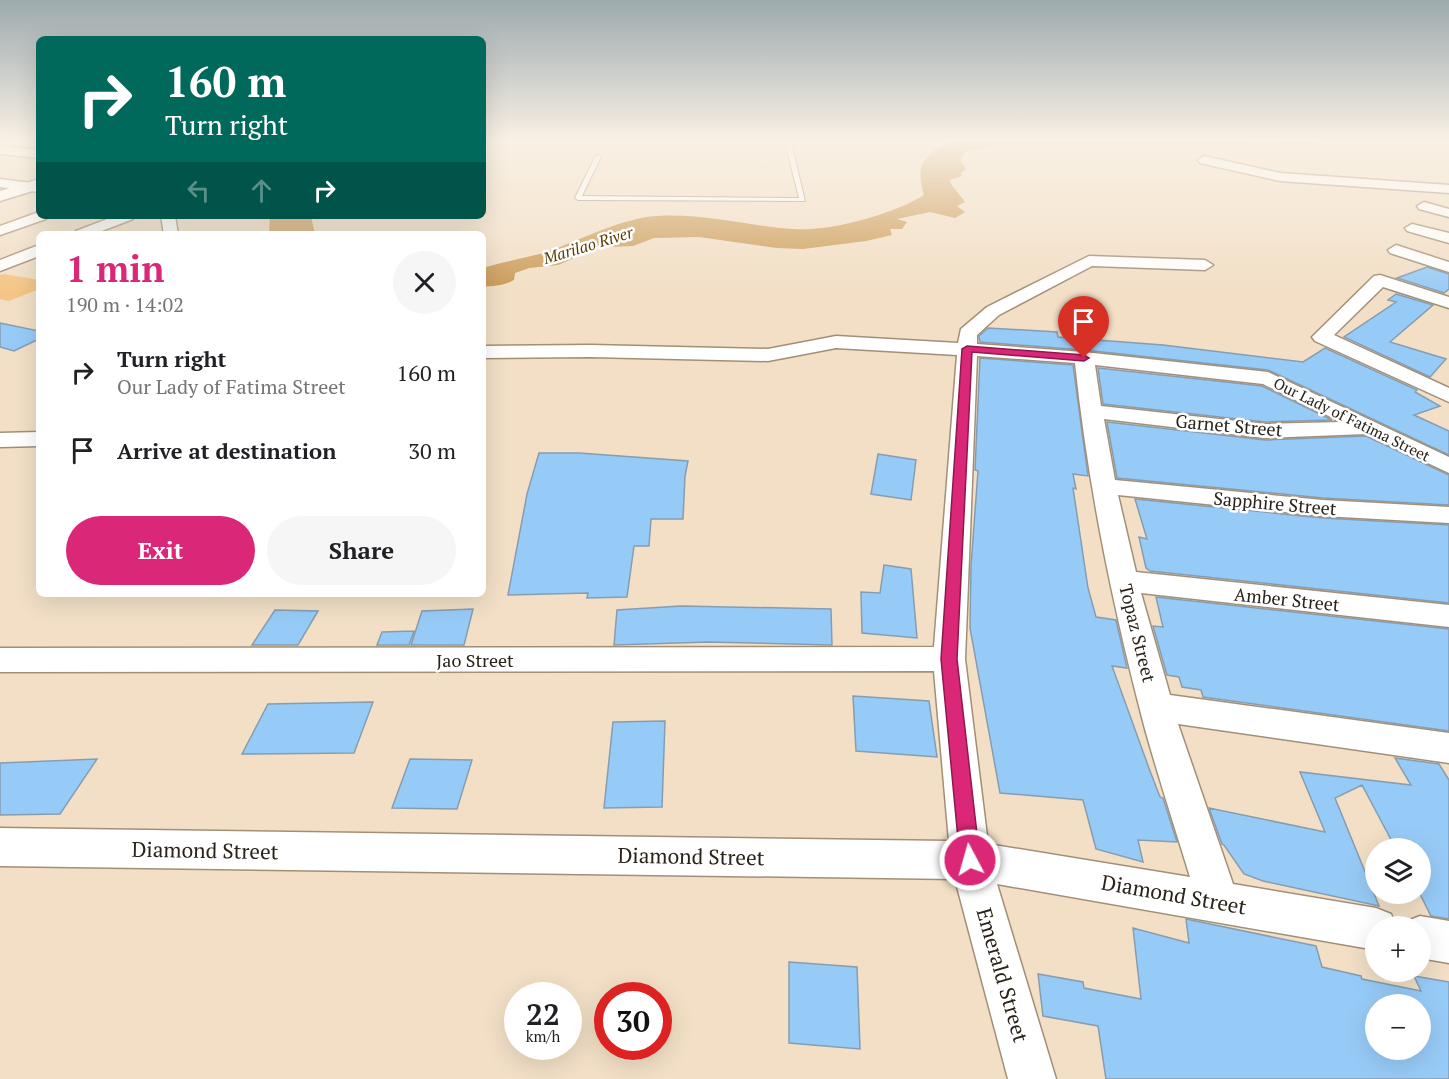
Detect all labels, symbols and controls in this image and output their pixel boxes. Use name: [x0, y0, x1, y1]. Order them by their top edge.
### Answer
text: 160 m: [165, 53, 286, 109]
icon: right: [66, 60, 144, 138]
text: Turn right: [165, 107, 288, 143]
icon: left: [182, 174, 215, 207]
icon: ahead: [245, 174, 278, 207]
icon: right: [308, 174, 341, 207]
water label: Marilao River: [539, 221, 636, 269]
text: 1 min: [66, 245, 164, 292]
button: close: [393, 251, 456, 314]
text: 190 m · 14:02: [66, 291, 184, 318]
pin: [1058, 296, 1109, 358]
icon: arrive: [1067, 305, 1100, 338]
text: Turn right: [117, 344, 226, 373]
icon: right: [66, 356, 99, 389]
text: 160 m: [396, 358, 456, 387]
street label: Our Lady of Fatima Street: [1271, 372, 1434, 466]
text: Our Lady of Fatima Street: [117, 373, 346, 400]
street label: Garnet Street: [1175, 408, 1284, 442]
icon: arrive: [66, 434, 99, 467]
text: Arrive at destination: [117, 436, 336, 465]
text: 30 m: [408, 436, 456, 465]
street label: Sapphire Street: [1212, 486, 1338, 520]
button: Exit: [66, 516, 255, 585]
button: Share: [267, 516, 456, 585]
street label: Topaz Street: [1114, 581, 1162, 685]
street label: Amber Street: [1233, 582, 1341, 617]
street label: Jao Street: [436, 648, 514, 672]
position arrow: [938, 828, 1002, 892]
street label: Diamond Street: [131, 835, 279, 865]
map controls: [1365, 838, 1431, 1060]
button: layers: [1365, 838, 1431, 904]
street label: Diamond Street: [617, 841, 765, 871]
street label: Diamond Street: [1099, 867, 1249, 921]
street label: Emerald Street: [970, 904, 1036, 1046]
button: +: [1365, 916, 1431, 982]
speed limit sign: 30: [594, 982, 672, 1060]
text: 22: [526, 994, 560, 1034]
button: −: [1365, 994, 1431, 1060]
text: km/h: [526, 1026, 560, 1046]

